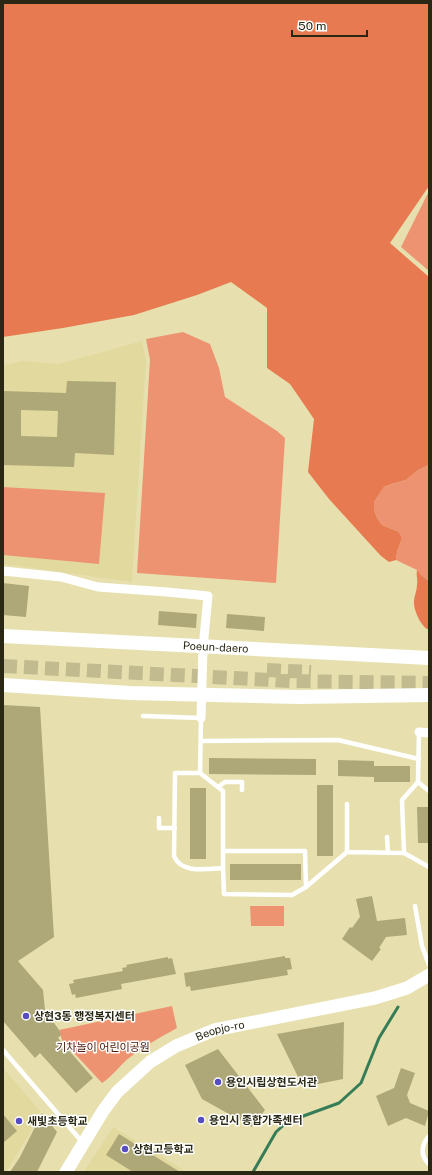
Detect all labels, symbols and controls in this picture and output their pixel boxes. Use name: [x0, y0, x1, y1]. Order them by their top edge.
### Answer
scale bar: [292, 12, 367, 38]
text: 50 m: [298, 19, 326, 33]
street label: Poeun-daero: [183, 639, 249, 655]
place label: 상현3동 행정복지센터: [34, 1010, 135, 1022]
marker: 상현3동 행정복지센터: [21, 1011, 31, 1021]
street label: Beopjo-ro: [194, 1018, 245, 1043]
park label: 기차놀이 어린이공원: [56, 1041, 150, 1053]
place label: 용인시립상현도서관: [226, 1076, 317, 1088]
marker: 용인시립상현도서관: [213, 1077, 223, 1087]
place label: 용인시 종합가족센터: [209, 1114, 303, 1126]
place label: 새빛초등학교: [27, 1115, 88, 1127]
marker: 용인시 종합가족센터: [196, 1115, 206, 1125]
marker: 새빛초등학교: [14, 1116, 24, 1126]
place label: 상현고등학교: [133, 1143, 194, 1155]
marker: 상현고등학교: [120, 1144, 130, 1154]

